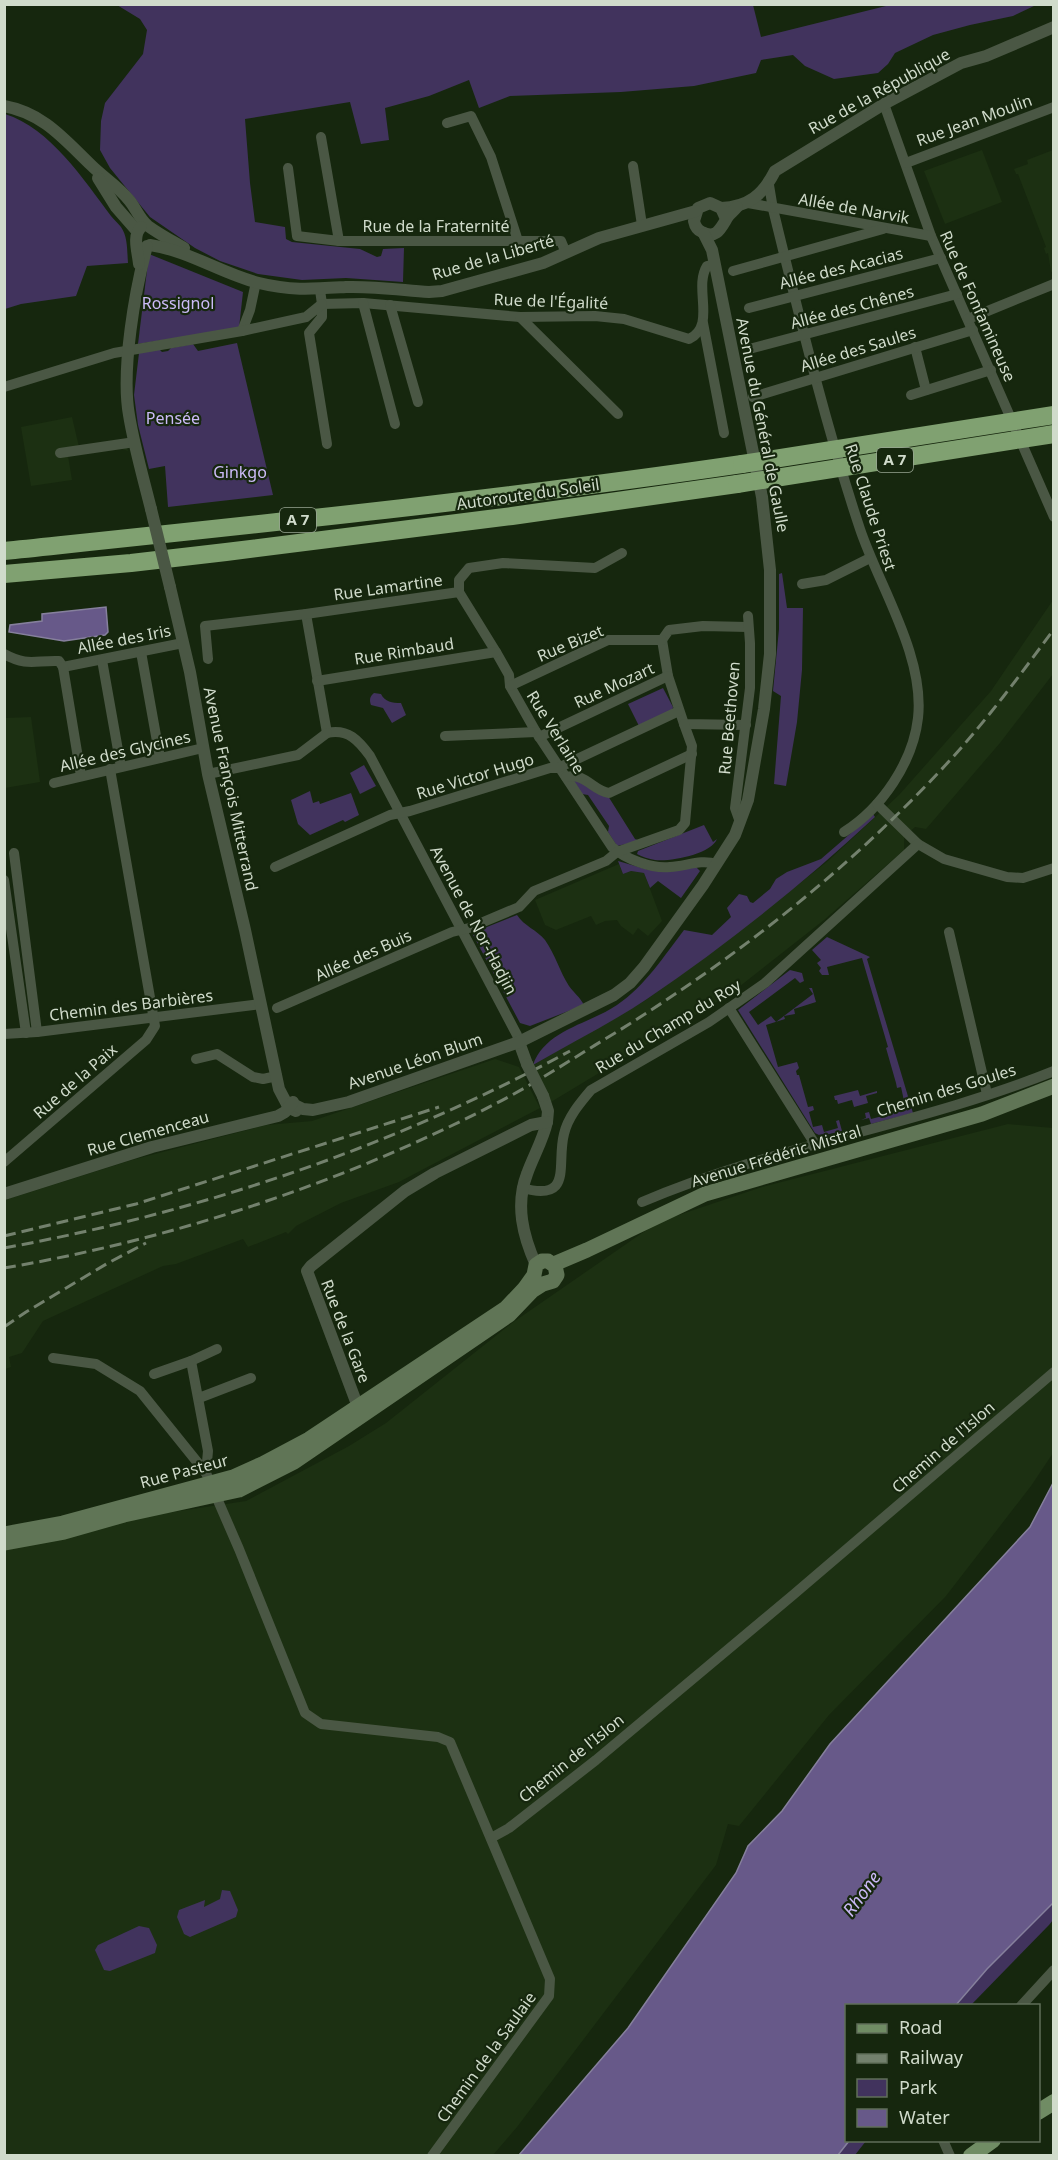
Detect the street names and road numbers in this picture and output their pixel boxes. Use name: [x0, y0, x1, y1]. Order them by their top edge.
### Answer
street label: Rue de la République: [804, 43, 954, 139]
street label: Rue Jean Moulin: [913, 89, 1035, 151]
street label: Allée de Narvik: [797, 187, 912, 229]
street label: Rue de la Fraternité: [362, 215, 510, 237]
street label: Rue de Fonfamineuse: [935, 227, 1021, 385]
street label: Rue de la Liberté: [429, 229, 557, 285]
street label: Allée des Acacias: [777, 242, 905, 294]
street label: Allée des Chênes: [788, 280, 916, 334]
street label: Rue de l'Égalité: [493, 288, 609, 314]
street label: Avenue du Général de Gaulle: [731, 316, 795, 534]
street label: Allée des Saules: [797, 321, 919, 377]
street label: Rue Claude Priest: [840, 441, 902, 573]
road number: A 7: [877, 448, 913, 472]
street label: Autoroute du Soleil: [455, 473, 601, 515]
road number: A 7: [280, 508, 316, 532]
street label: Rue Lamartine: [332, 568, 444, 606]
street label: Allée des Iris: [75, 619, 173, 659]
street label: Rue Bizet: [534, 619, 607, 667]
street label: Rue Rimbaud: [353, 632, 455, 670]
street label: Rue Mozart: [570, 657, 658, 713]
street label: Rue Beethoven: [713, 660, 745, 776]
street label: Avenue François Mitterrand: [199, 685, 263, 893]
street label: Rue Verlaine: [522, 686, 590, 778]
street label: Allée des Glycines: [57, 725, 193, 777]
street label: Rue Victor Hugo: [413, 748, 537, 804]
street label: Avenue de Nor-Hadjin: [425, 842, 523, 998]
street label: Allée des Buis: [311, 924, 415, 986]
street label: Rue du Champ du Roy: [591, 973, 746, 1078]
street label: Chemin des Barbières: [48, 984, 214, 1026]
street label: Avenue Léon Blum: [345, 1028, 485, 1094]
street label: Rue de la Paix: [28, 1038, 122, 1124]
street label: Chemin des Goules: [874, 1058, 1018, 1122]
street label: Rue Clemenceau: [85, 1105, 211, 1161]
street label: Avenue Frédéric Mistral: [688, 1120, 864, 1192]
street label: Rue de la Gare: [316, 1276, 376, 1386]
street label: Chemin de l'Islon: [887, 1396, 999, 1498]
street label: Rue Pasteur: [137, 1449, 231, 1493]
street label: Chemin de l'Islon: [514, 1709, 628, 1807]
street label: Chemin de la Saulaie: [431, 1987, 541, 2127]

